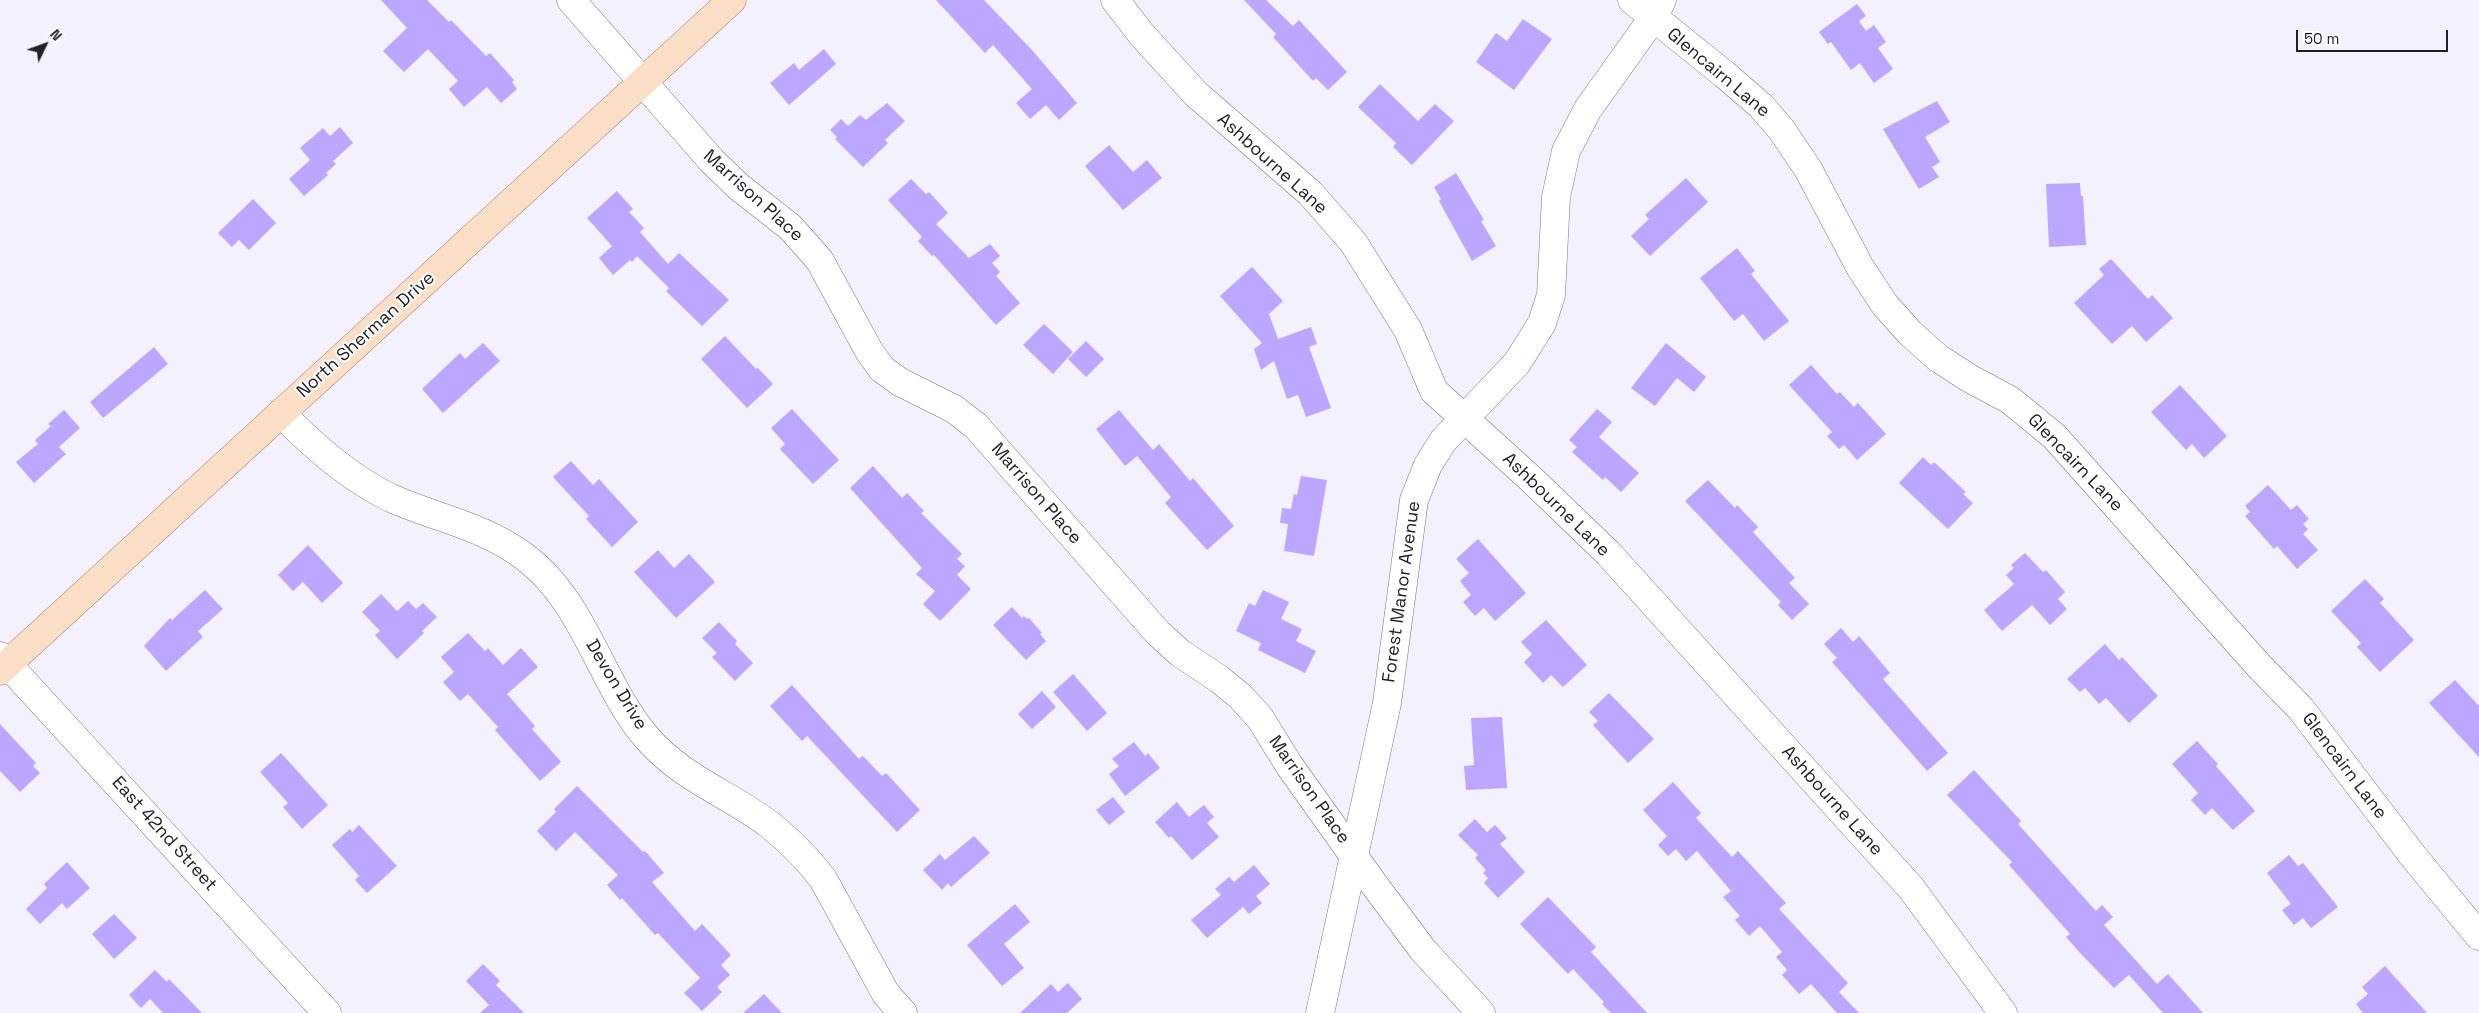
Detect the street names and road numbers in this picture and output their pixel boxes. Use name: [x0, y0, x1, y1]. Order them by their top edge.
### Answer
street label: Glencairn Lane: [1662, 24, 1774, 122]
street label: Ashbourne Lane: [1213, 109, 1331, 219]
street label: Marrison Place: [699, 146, 807, 246]
street label: North Sherman Drive: [293, 267, 439, 403]
street label: Glencairn Lane: [2023, 410, 2127, 516]
street label: Marrison Place: [986, 439, 1086, 549]
street label: Ashbourne Lane: [1498, 448, 1614, 562]
street label: Forest Manor Avenue: [1379, 500, 1425, 684]
street label: Devon Drive: [581, 636, 651, 734]
street label: Glencairn Lane: [2297, 708, 2391, 824]
street label: Marrison Place: [1264, 732, 1354, 848]
street label: Ashbourne Lane: [1777, 742, 1887, 860]
street label: East 42nd Street: [107, 772, 221, 896]

